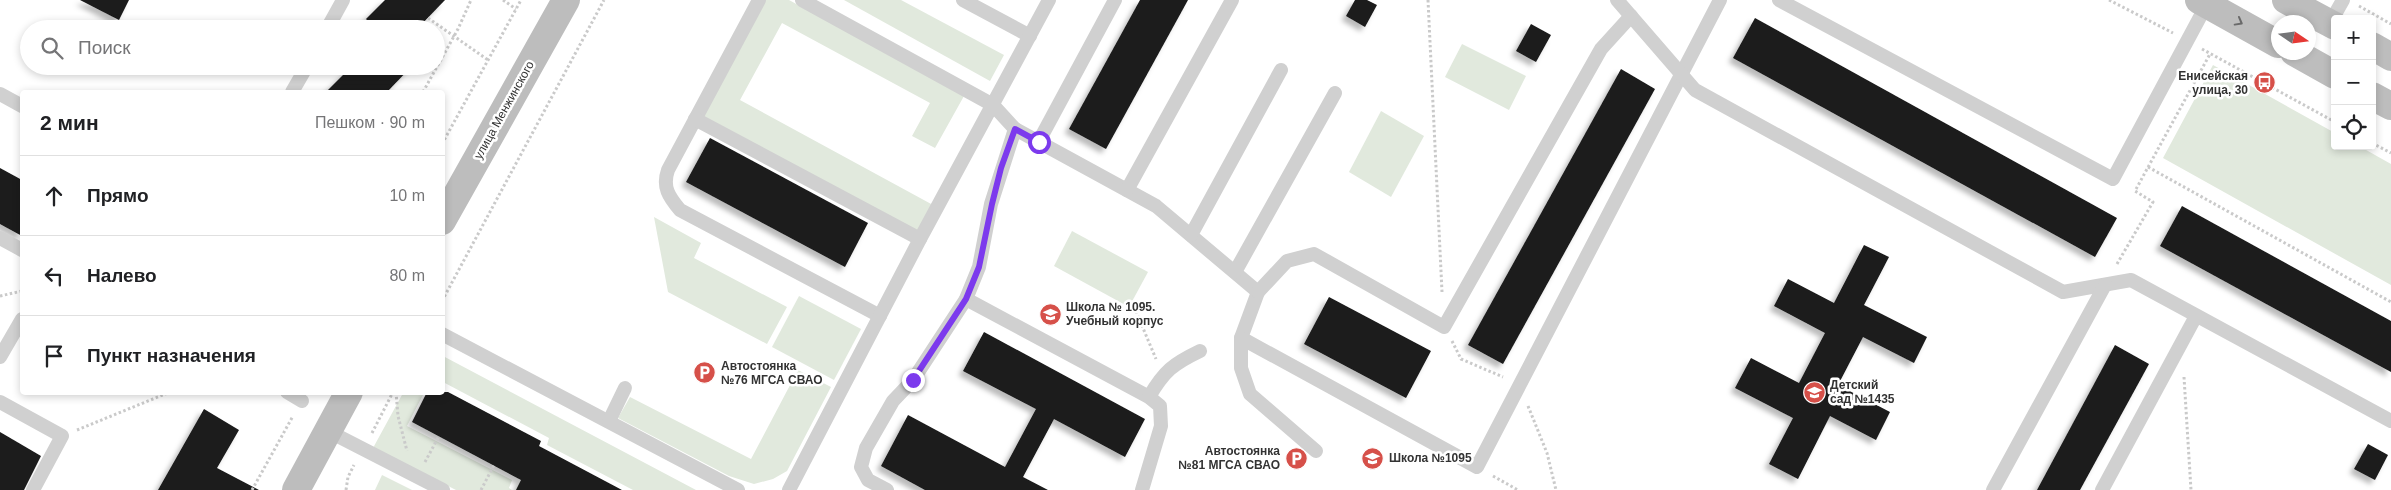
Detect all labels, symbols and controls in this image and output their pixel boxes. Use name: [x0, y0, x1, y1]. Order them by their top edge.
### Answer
north arrow: [2271, 15, 2316, 60]
map controls: [2331, 15, 2376, 150]
button: +: [2331, 15, 2376, 60]
one-way arrow: [2233, 16, 2242, 26]
search box: [20, 20, 445, 75]
icon: search: [38, 34, 66, 62]
text: Поиск: [78, 37, 131, 58]
street label: улица Менжинского: [471, 58, 537, 161]
button: −: [2331, 60, 2376, 105]
place label: Енисейская улица, 30: [2178, 69, 2248, 97]
bus stop icon: Енисейская улица, 30: [2252, 71, 2276, 95]
button: locate: [2331, 105, 2376, 150]
text: 2 мин: [40, 111, 99, 134]
text: Пешком · 90 m: [315, 114, 425, 131]
route start: [1028, 131, 1051, 154]
icon: ahead: [40, 182, 68, 210]
text: Прямо: [87, 185, 149, 206]
text: 10 m: [389, 187, 425, 204]
icon: left: [40, 262, 68, 290]
text: Налево: [87, 265, 157, 286]
text: 80 m: [389, 267, 425, 284]
place label: Школа № 1095. Учебный корпус: [1066, 300, 1164, 328]
school or university icon: Школа № 1095. Учебный корпус: [1038, 302, 1062, 326]
icon: arrive: [40, 342, 68, 370]
text: Пункт назначения: [87, 345, 256, 366]
place label: Автостоянка №76 МГСА СВАО: [721, 359, 823, 387]
parking icon: Автостоянка №76 МГСА СВАО: [693, 361, 717, 385]
route end: [902, 369, 925, 392]
place label: Детский сад №1435: [1830, 378, 1895, 406]
school or university icon: Детский сад №1435: [1802, 380, 1826, 404]
place label: Автостоянка №81 МГСА СВАО: [1178, 444, 1280, 472]
parking icon: Автостоянка №81 МГСА СВАО: [1284, 446, 1308, 470]
school or university icon: Школа №1095: [1361, 446, 1385, 470]
place label: Школа №1095: [1389, 451, 1472, 465]

